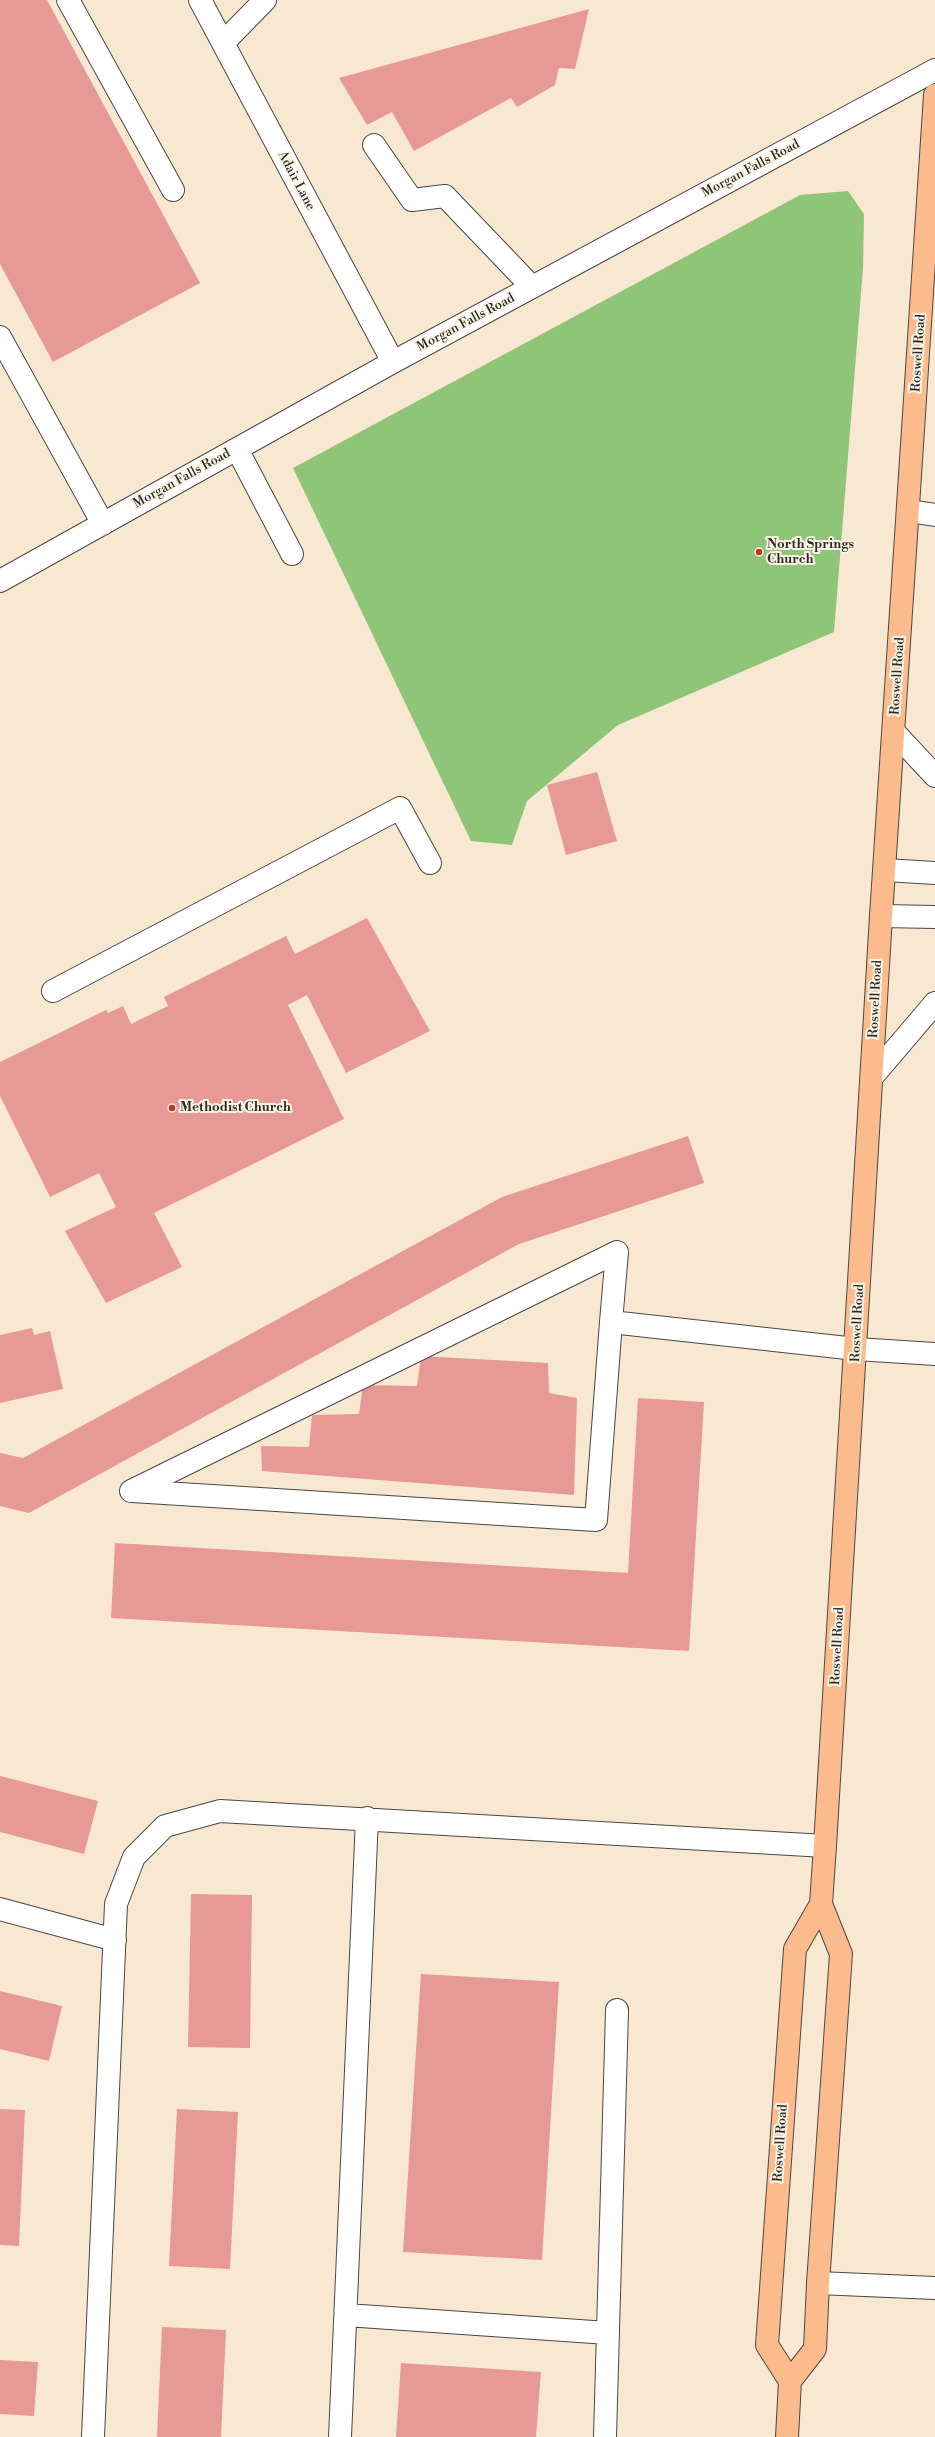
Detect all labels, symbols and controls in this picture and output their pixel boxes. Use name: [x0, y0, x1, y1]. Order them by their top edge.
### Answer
street label: Morgan Falls Road: [699, 137, 803, 201]
street label: Adair Lane: [274, 149, 318, 213]
street label: Morgan Falls Road: [414, 291, 518, 355]
street label: Roswell Road: [908, 314, 930, 392]
street label: Morgan Falls Road: [131, 446, 233, 512]
place label: North Springs Church: [767, 537, 854, 568]
marker: North Springs Church: [754, 547, 764, 557]
street label: Roswell Road: [887, 637, 909, 715]
street label: Roswell Road: [866, 960, 886, 1038]
place label: Methodist Church: [180, 1100, 291, 1116]
marker: Methodist Church: [167, 1103, 177, 1113]
street label: Roswell Road: [848, 1284, 868, 1362]
street label: Roswell Road: [828, 1607, 848, 1685]
street label: Roswell Road: [770, 2104, 792, 2182]

